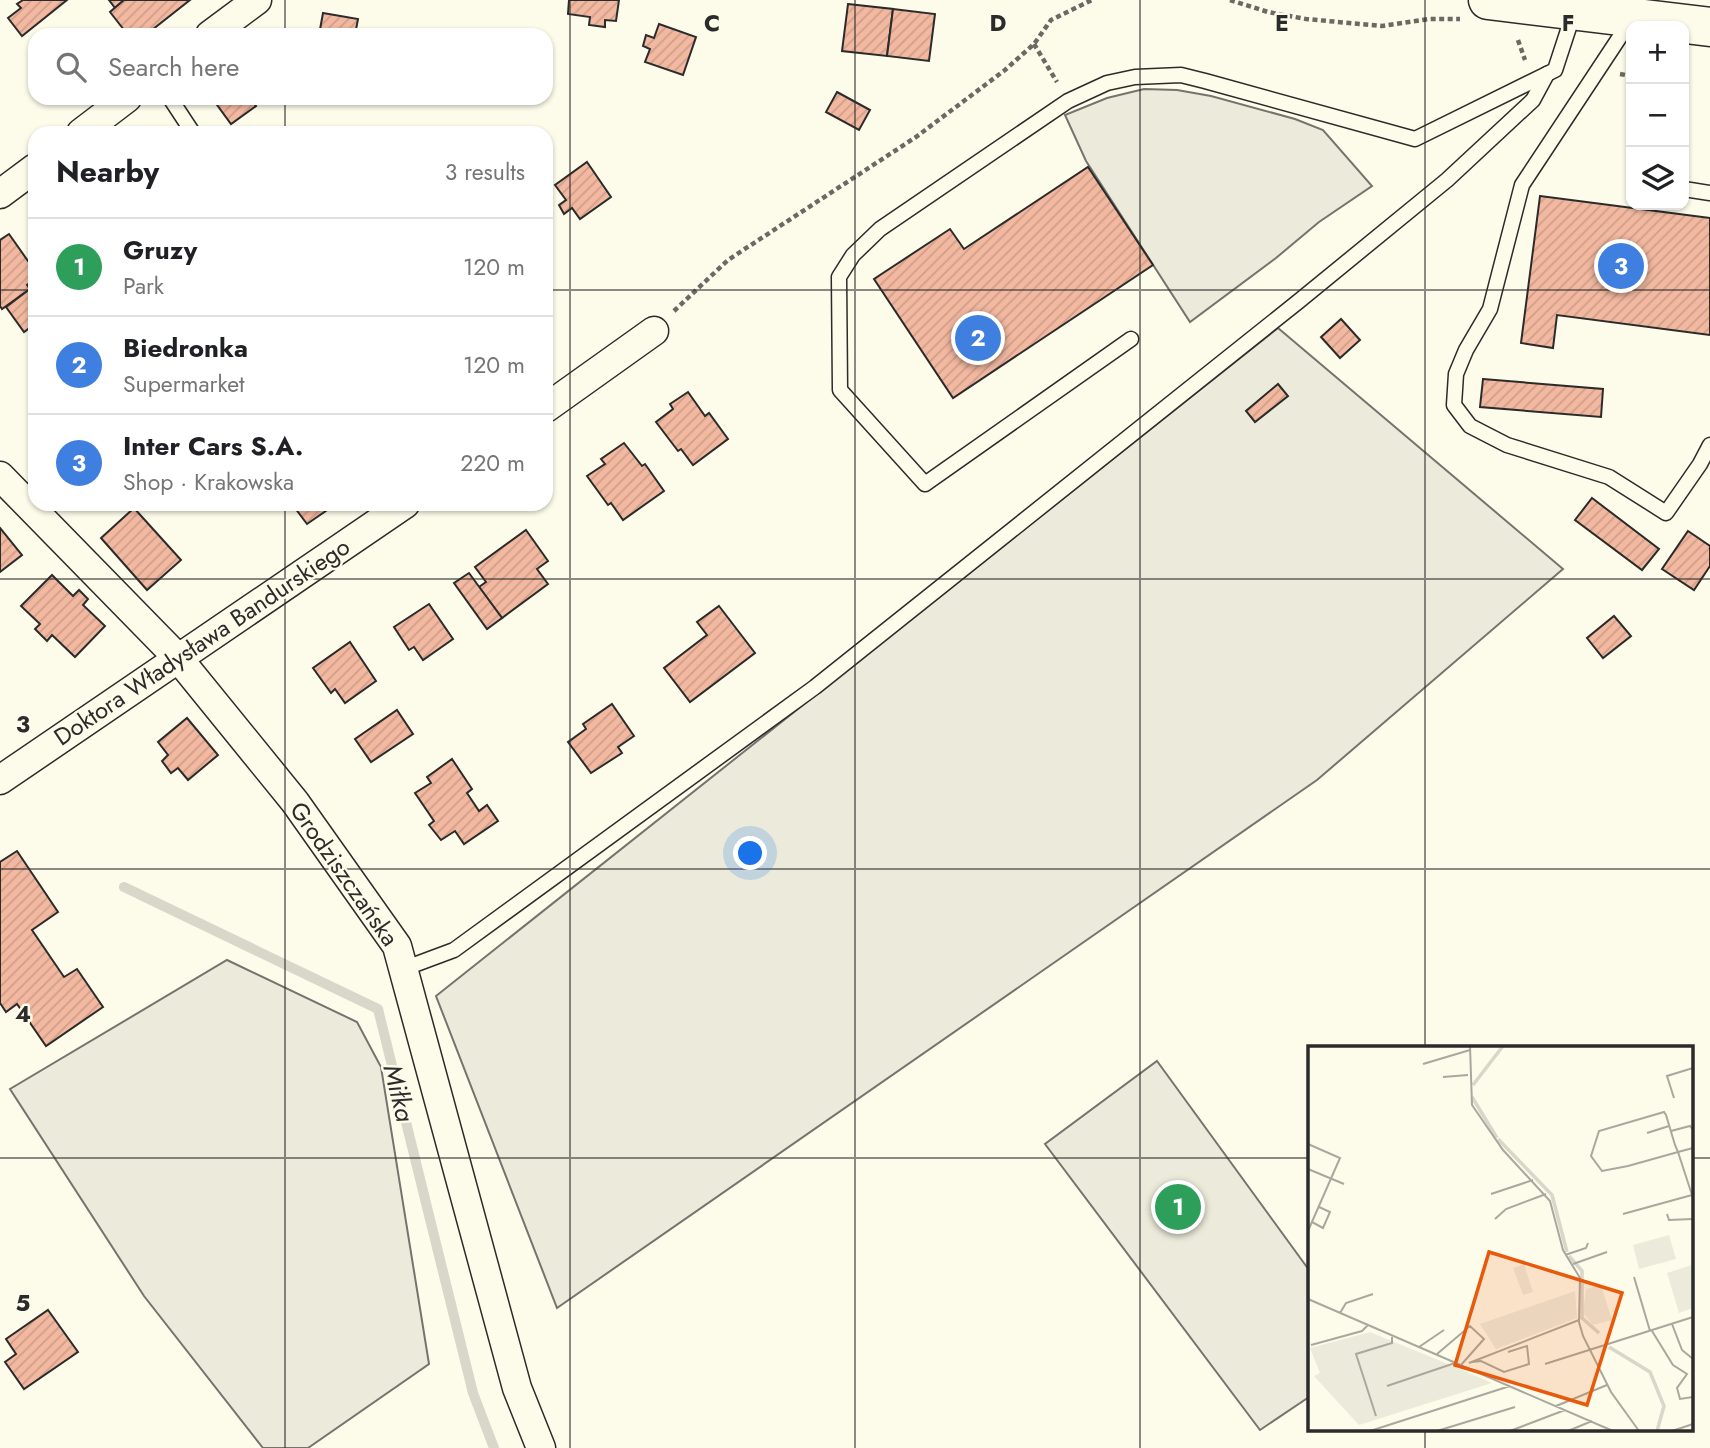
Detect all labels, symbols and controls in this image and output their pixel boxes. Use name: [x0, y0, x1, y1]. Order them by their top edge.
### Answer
text: C: [704, 6, 720, 40]
text: D: [990, 6, 1007, 40]
text: E: [1275, 6, 1289, 40]
text: F: [1562, 6, 1574, 40]
map controls: [1626, 21, 1689, 210]
button: +: [1626, 21, 1689, 84]
search box: [28, 28, 553, 105]
icon: search: [52, 48, 90, 86]
text: Search here: [108, 48, 240, 86]
button: −: [1626, 84, 1689, 147]
button: layers: [1626, 147, 1689, 210]
text: Nearby: [56, 150, 159, 193]
text: 3 results: [445, 155, 525, 189]
text: Gruzy: [123, 231, 197, 269]
pin: 3: [1598, 240, 1644, 292]
text: 1: [73, 250, 85, 284]
text: 120 m: [463, 250, 525, 284]
text: Park: [123, 269, 164, 303]
pin: 2: [955, 312, 1001, 364]
text: Biedronka: [123, 329, 248, 367]
text: 2: [71, 348, 87, 382]
text: 120 m: [463, 348, 525, 382]
text: Supermarket: [123, 367, 245, 401]
text: Inter Cars S.A.: [123, 427, 303, 465]
text: 3: [72, 446, 86, 480]
text: 220 m: [460, 446, 525, 480]
text: Shop · Krakowska: [123, 465, 294, 499]
street label: Doktora Władysława Bandurskiego: [47, 529, 357, 754]
text: 3: [16, 707, 30, 741]
street label: Grodziszczańska: [282, 794, 407, 953]
your location: [733, 836, 767, 870]
text: 4: [15, 997, 31, 1031]
inset map: [1308, 1046, 1692, 1430]
water label: Miłka: [374, 1060, 425, 1126]
pin: 1: [1155, 1181, 1201, 1233]
text: 5: [16, 1286, 30, 1320]

